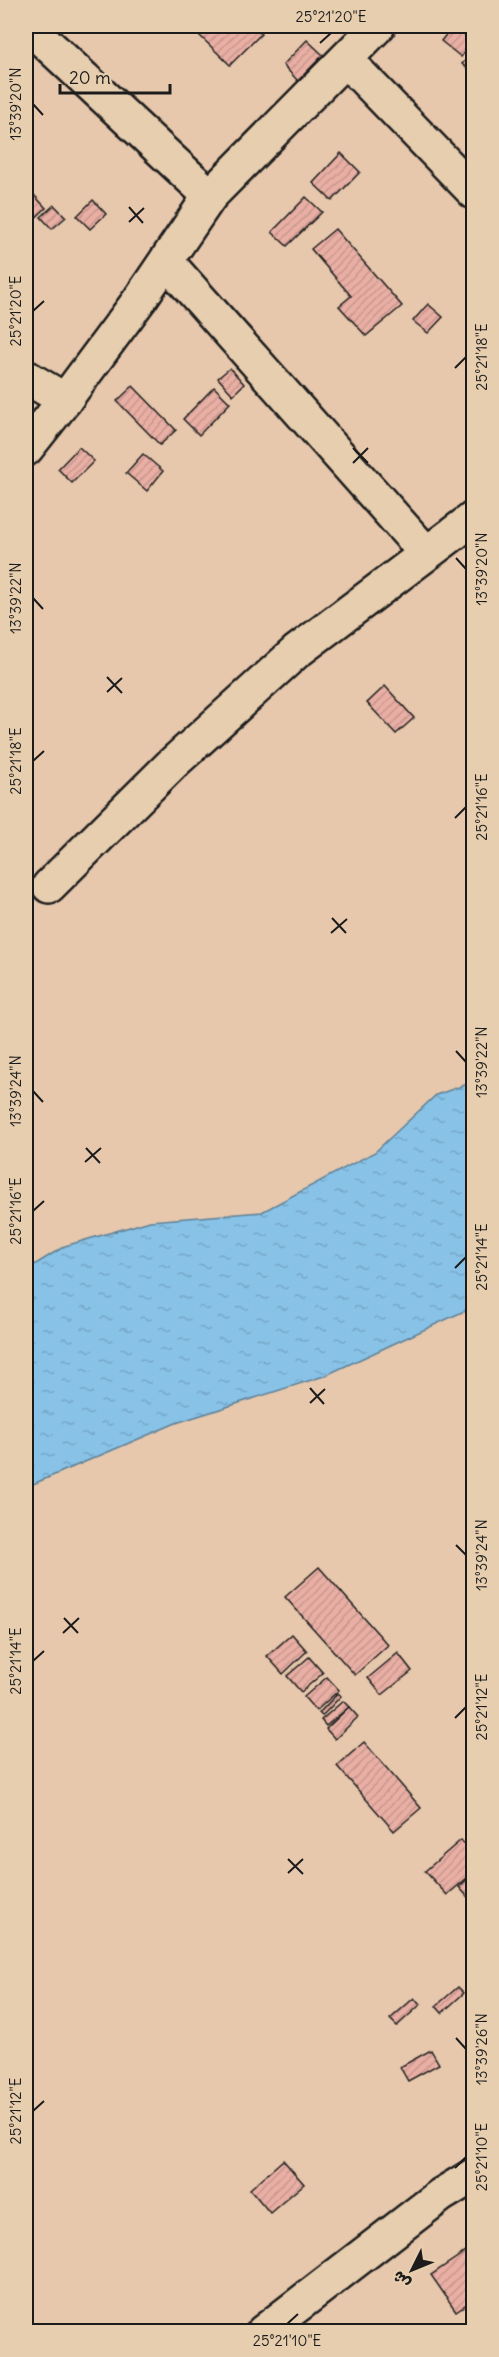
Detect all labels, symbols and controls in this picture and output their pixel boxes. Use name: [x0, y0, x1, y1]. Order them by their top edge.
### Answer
text: 25°21'20"E: [296, 7, 367, 26]
scale bar: [60, 57, 170, 95]
text: 20 m: [69, 66, 111, 89]
text: 13°39'20"N: [6, 67, 25, 141]
text: 25°21'20"E: [6, 275, 25, 346]
text: 25°21'18"E: [472, 323, 491, 391]
text: 13°39'20"N: [472, 532, 491, 606]
text: 13°39'22"N: [6, 562, 25, 634]
text: 25°21'18"E: [6, 727, 25, 795]
text: 25°21'16"E: [472, 773, 491, 841]
text: 13°39'22"N: [472, 1026, 491, 1098]
text: 13°39'24"N: [6, 1055, 25, 1127]
text: 25°21'16"E: [6, 1177, 25, 1245]
text: 25°21'14"E: [472, 1223, 491, 1291]
text: 13°39'24"N: [472, 1519, 491, 1591]
text: 25°21'14"E: [6, 1627, 25, 1695]
text: 25°21'12"E: [472, 1673, 491, 1741]
text: 13°39'26"N: [472, 2013, 491, 2085]
text: 25°21'12"E: [6, 2077, 25, 2145]
text: 25°21'10"E: [472, 2122, 491, 2191]
north arrow: [382, 2240, 442, 2300]
text: ش: [388, 2267, 414, 2293]
text: 25°21'10"E: [253, 2331, 322, 2350]

